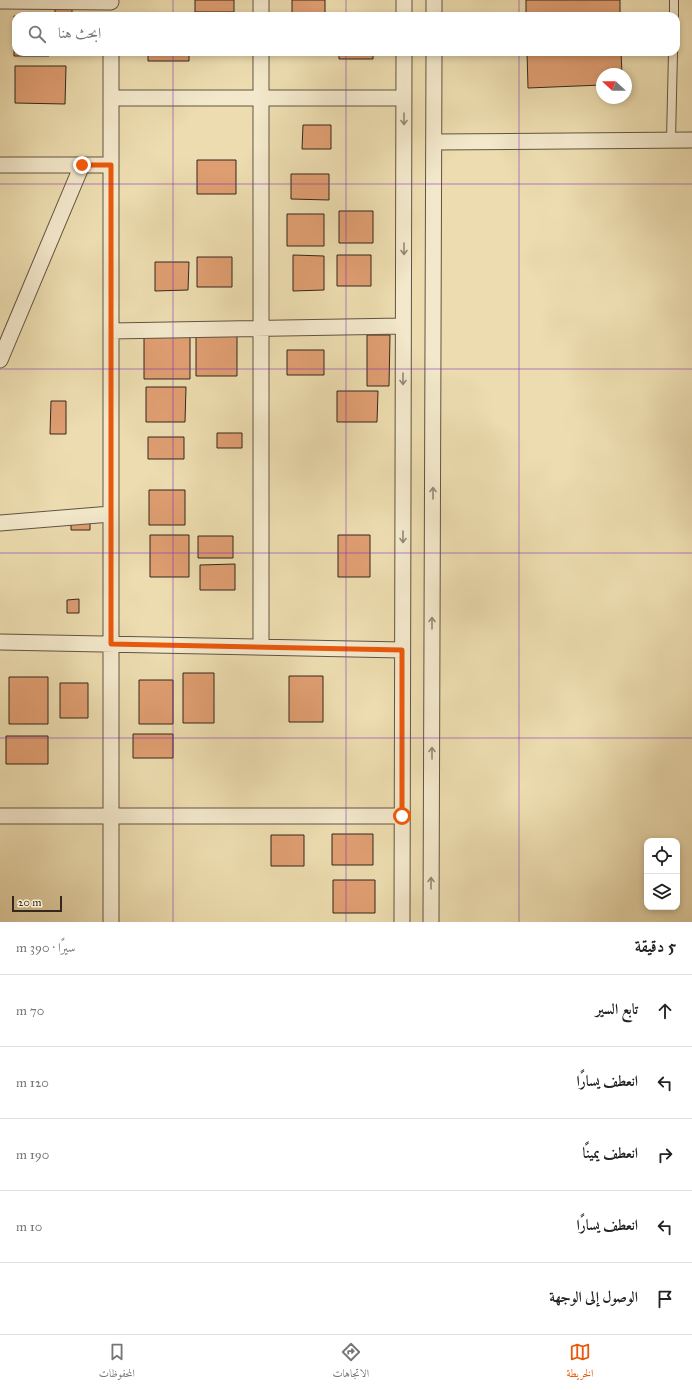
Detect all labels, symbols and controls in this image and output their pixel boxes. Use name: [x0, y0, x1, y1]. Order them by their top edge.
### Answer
search box: [12, 12, 680, 56]
icon: search: [26, 23, 48, 45]
text: ابحث هنا: [58, 24, 101, 42]
north arrow: [596, 68, 632, 104]
one-way arrow: [400, 112, 408, 125]
route end: [73, 156, 91, 174]
one-way arrow: [400, 242, 408, 255]
one-way arrow: [399, 372, 407, 385]
one-way arrow: [429, 487, 436, 500]
one-way arrow: [399, 530, 407, 543]
one-way arrow: [428, 617, 436, 630]
one-way arrow: [428, 747, 436, 760]
route start: [393, 807, 411, 825]
map controls: [644, 838, 680, 910]
button: locate: [644, 838, 680, 874]
button: layers: [644, 874, 680, 910]
one-way arrow: [427, 877, 435, 890]
scale bar: [12, 894, 62, 913]
text: 20 m: [18, 896, 41, 909]
text: 5 دقيقة: [635, 936, 676, 957]
text: سيرًا · 390 m: [16, 940, 75, 956]
text: تابع السير: [596, 1000, 638, 1018]
icon: ahead: [654, 1000, 676, 1022]
text: 70 m: [16, 1003, 44, 1019]
text: انعطف يسارًا: [576, 1072, 638, 1090]
icon: left: [654, 1072, 676, 1094]
text: 120 m: [16, 1075, 49, 1091]
text: انعطف يمينًا: [583, 1144, 638, 1162]
icon: right: [654, 1144, 676, 1166]
text: 190 m: [16, 1147, 49, 1163]
text: انعطف يسارًا: [576, 1216, 638, 1234]
icon: left: [654, 1216, 676, 1238]
text: 10 m: [16, 1219, 42, 1235]
text: الوصول إلى الوجهة: [549, 1288, 638, 1306]
icon: arrive: [654, 1288, 676, 1310]
tab: المحفوظات: [99, 1341, 135, 1384]
tab: الاتجاهات: [332, 1341, 369, 1384]
tab: الخريطة: [567, 1341, 593, 1384]

